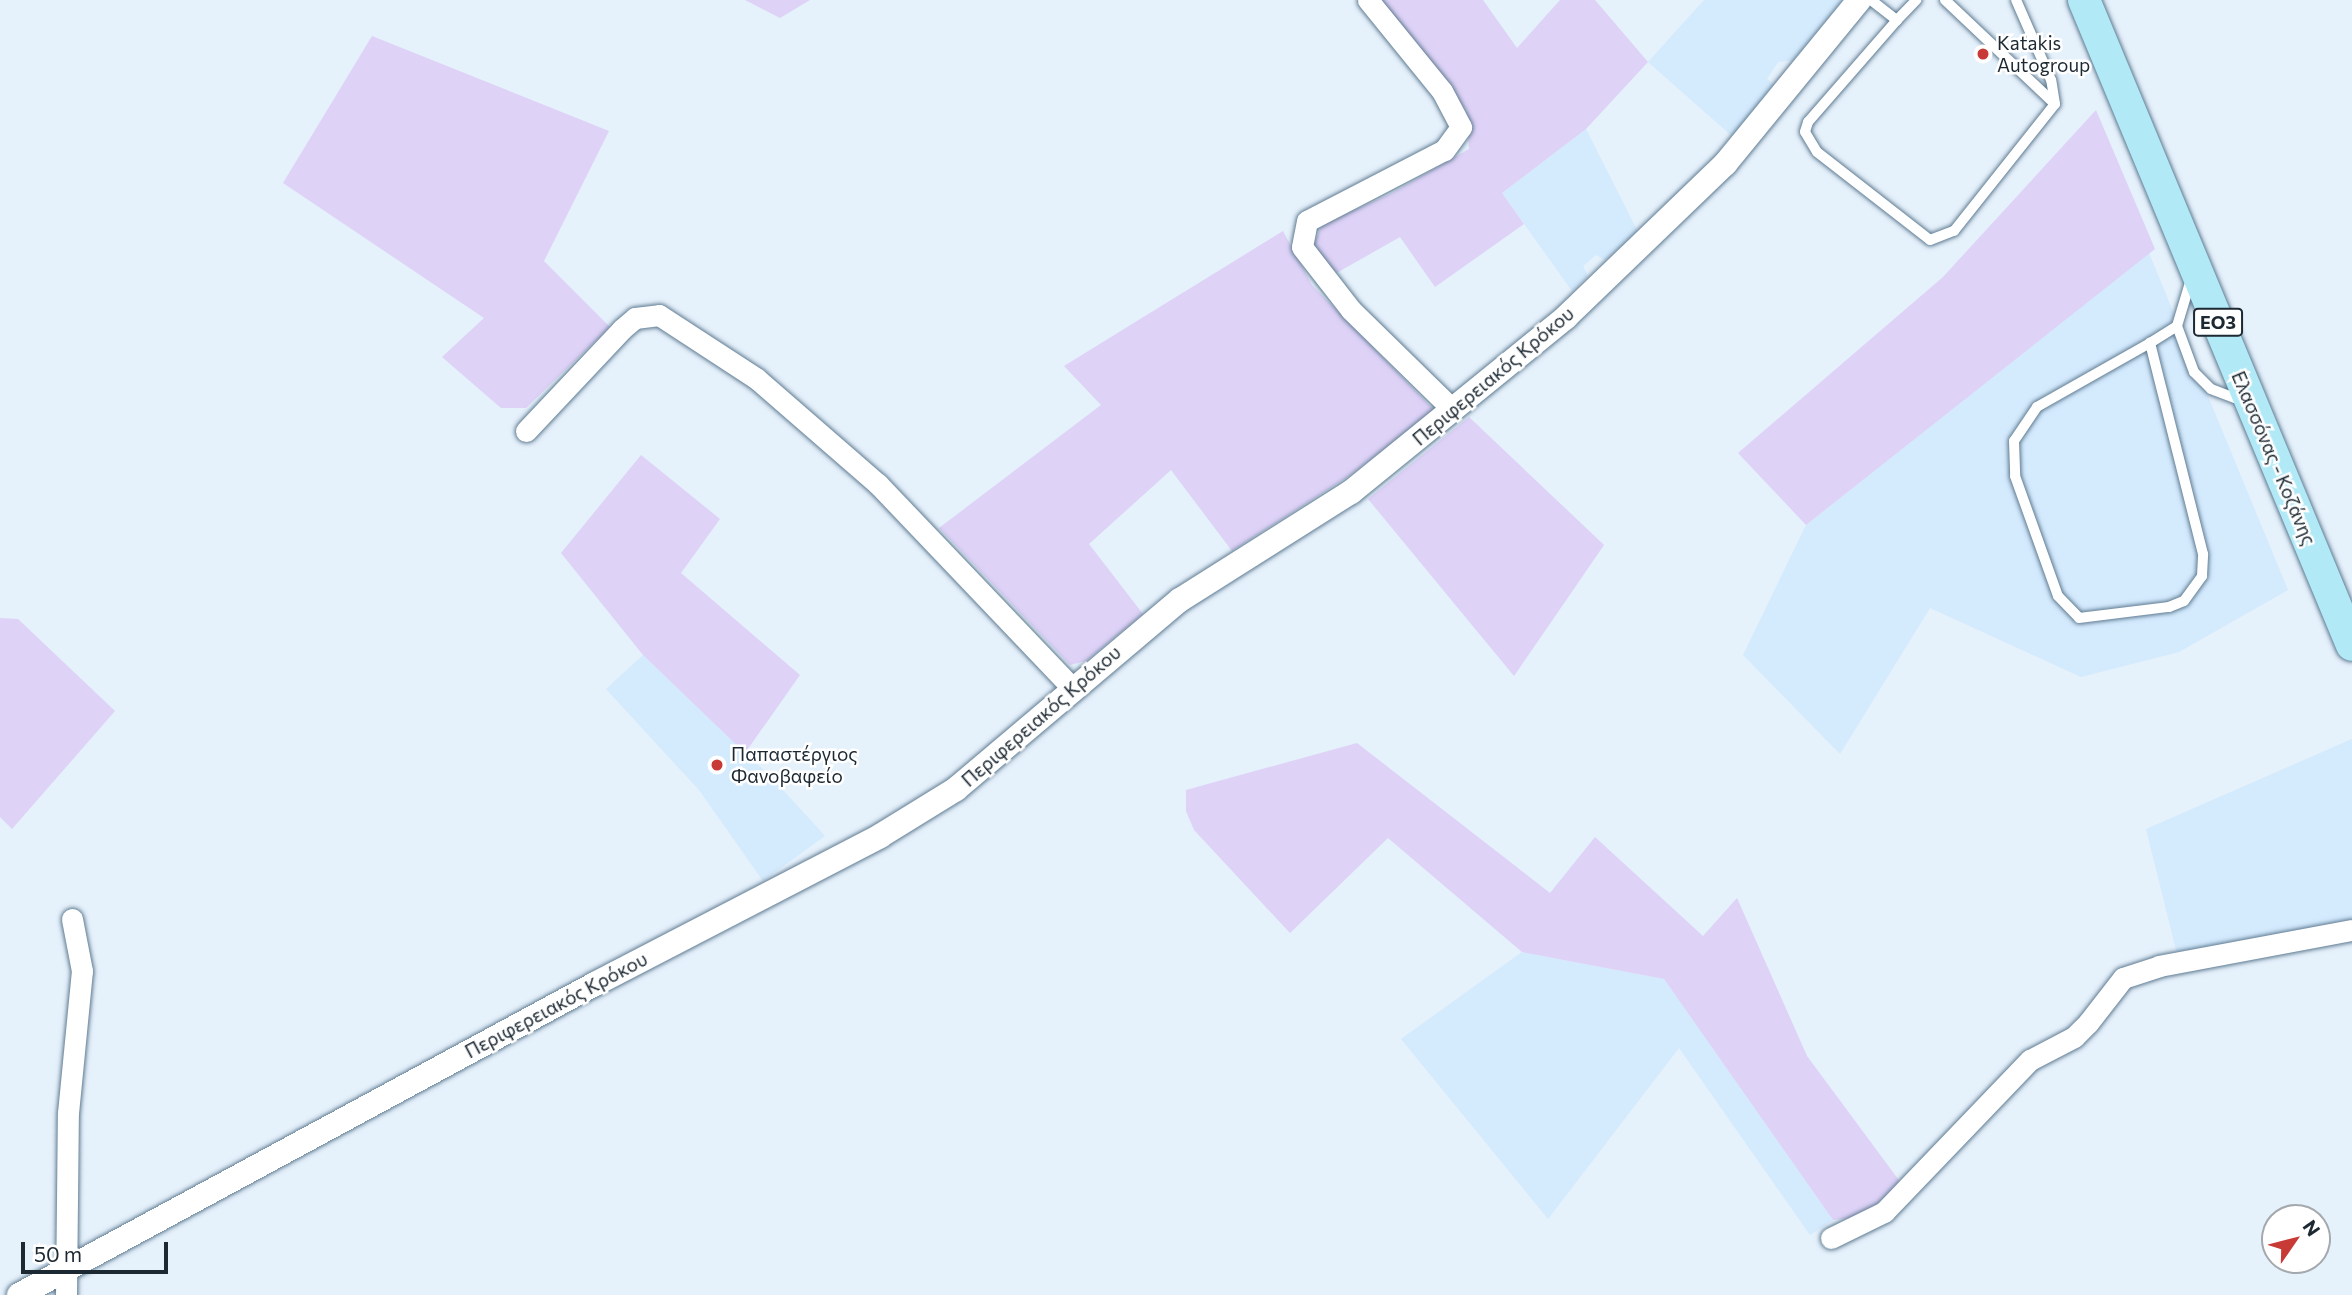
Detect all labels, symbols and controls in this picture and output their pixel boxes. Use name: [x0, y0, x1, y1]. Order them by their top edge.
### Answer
place label: Katakis Autogroup: [1997, 32, 2090, 76]
marker: Katakis Autogroup: [1975, 46, 1991, 62]
street label: Περιφερειακός Κρόκου: [1408, 302, 1578, 450]
road number: ΕΟ3: [2192, 308, 2244, 336]
street label: Ελασσόνας - Κοζάνης: [2227, 368, 2321, 548]
street label: Περιφερειακός Κρόκου: [957, 641, 1125, 791]
place label: Παπαστέργιος Φανοβαφείο: [731, 743, 858, 787]
marker: Παπαστέργιος Φανοβαφείο: [709, 757, 725, 773]
street label: Περιφερειακός Κρόκου: [461, 947, 651, 1063]
north arrow: [2261, 1204, 2331, 1274]
text: N: [2298, 1215, 2325, 1240]
scale bar: [24, 1228, 172, 1272]
text: 50 m: [34, 1241, 82, 1266]

